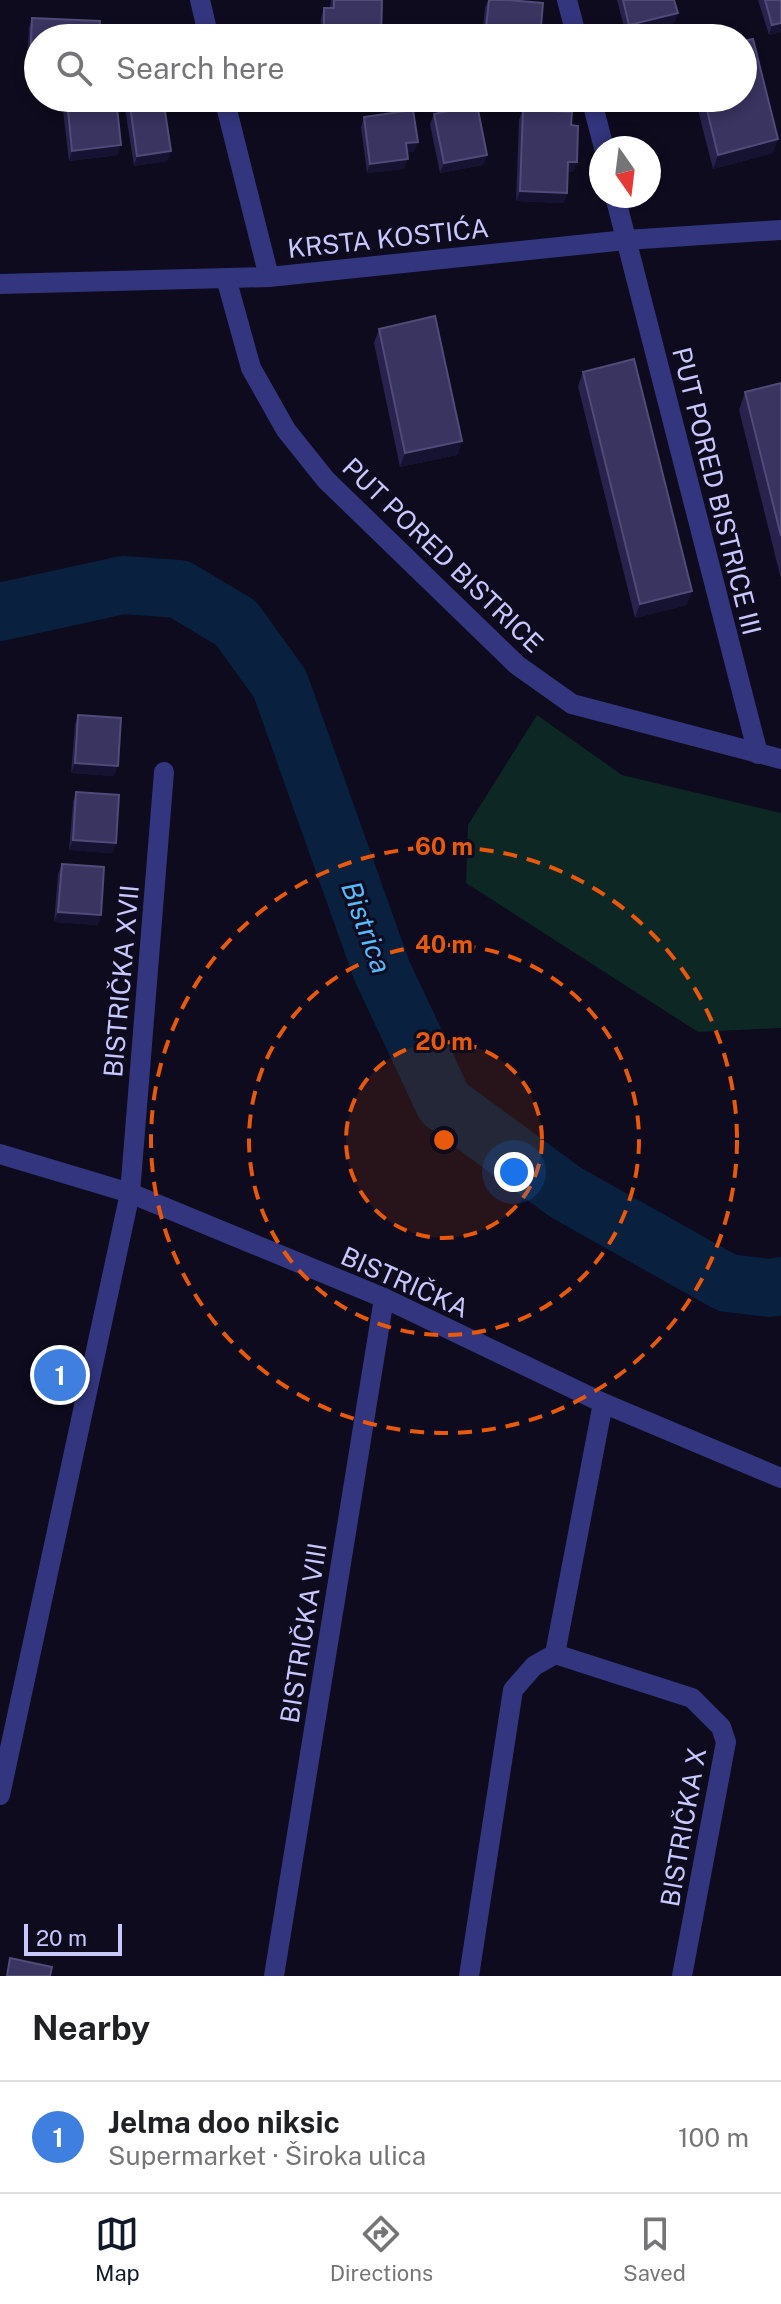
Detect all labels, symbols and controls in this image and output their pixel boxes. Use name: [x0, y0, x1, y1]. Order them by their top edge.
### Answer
search box: [24, 24, 757, 112]
icon: search: [52, 46, 96, 90]
text: Search here: [116, 50, 284, 86]
north arrow: [589, 136, 661, 208]
street label: KRSTA KOSTIĆA: [286, 212, 490, 264]
street label: PUT PORED BISTRICE III: [666, 344, 768, 638]
street label: PUT PORED BISTRICE: [336, 451, 550, 659]
text: 60 m: [415, 832, 473, 860]
water label: Bistrica: [335, 877, 399, 977]
street label: BISTRIČKA XVII: [97, 883, 145, 1079]
text: 40 m: [415, 930, 473, 958]
text: 20 m: [415, 1027, 473, 1055]
centre of rings: [430, 1126, 458, 1154]
your location: [494, 1152, 534, 1192]
street label: BISTRIČKA: [336, 1240, 474, 1324]
pin: 1: [34, 1345, 86, 1405]
street label: BISTRIČKA VIII: [273, 1541, 333, 1725]
street label: BISTRIČKA X: [654, 1745, 712, 1909]
scale bar: [24, 1920, 122, 1956]
text: 20 m: [36, 1925, 87, 1951]
text: Nearby: [32, 2008, 150, 2048]
text: Jelma doo niksic: [108, 2104, 340, 2140]
text: 1: [52, 2122, 64, 2153]
text: 100 m: [678, 2122, 749, 2153]
text: Supermarket · Široka ulica: [108, 2140, 426, 2171]
tab: Map: [95, 2212, 140, 2286]
tab: Directions: [330, 2212, 433, 2286]
tab: Saved: [623, 2212, 686, 2286]

